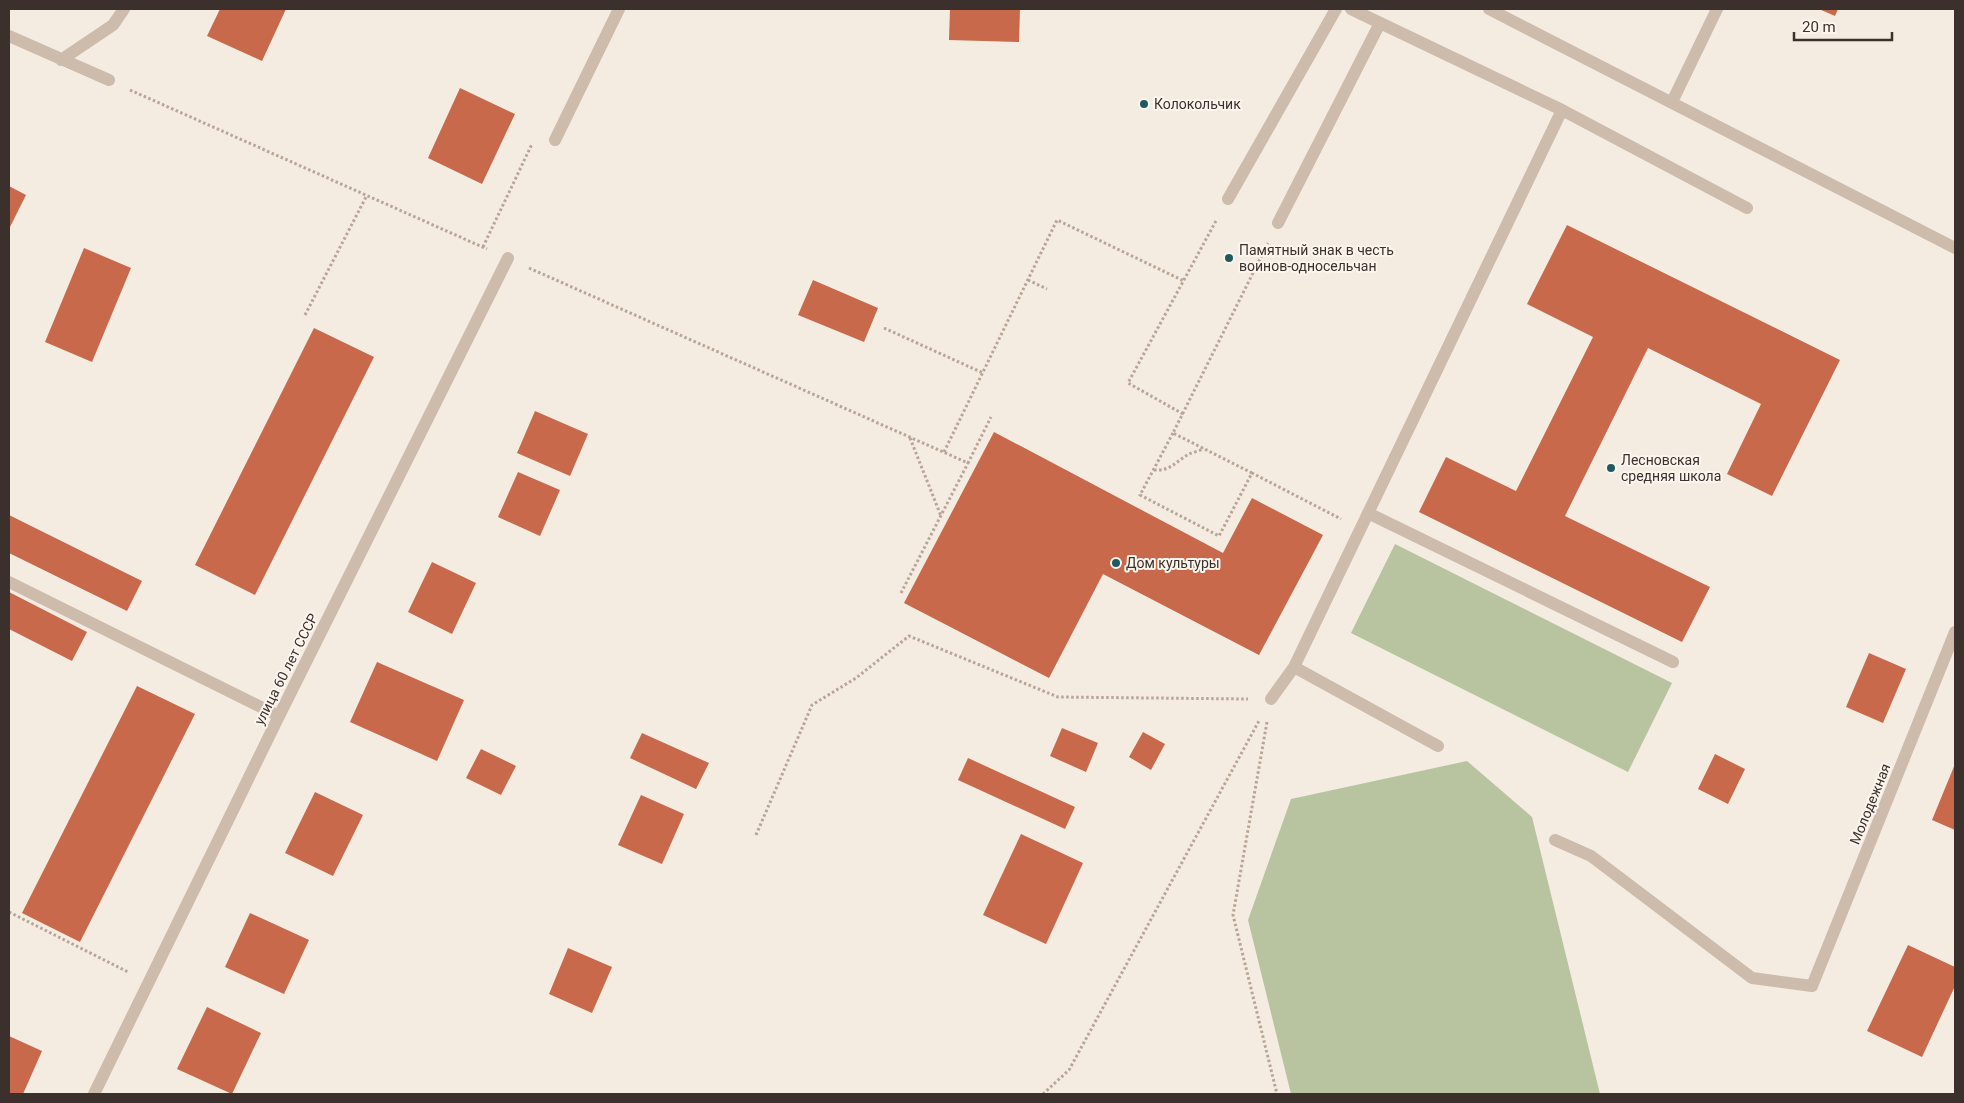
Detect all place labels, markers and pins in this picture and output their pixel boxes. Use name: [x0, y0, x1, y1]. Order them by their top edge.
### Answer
place label: Колокольчик: [1154, 96, 1241, 112]
marker: Колокольчик: [1138, 98, 1150, 110]
place label: Памятный знак в честь воинов-односельчан: [1239, 242, 1394, 274]
marker: Памятный знак в честь воинов-односельчан: [1223, 252, 1235, 264]
place label: Лесновская средняя школа: [1621, 452, 1721, 484]
marker: Лесновская средняя школа: [1605, 462, 1617, 474]
place label: Дом культуры: [1126, 555, 1220, 571]
marker: Дом культуры: [1110, 557, 1122, 569]

